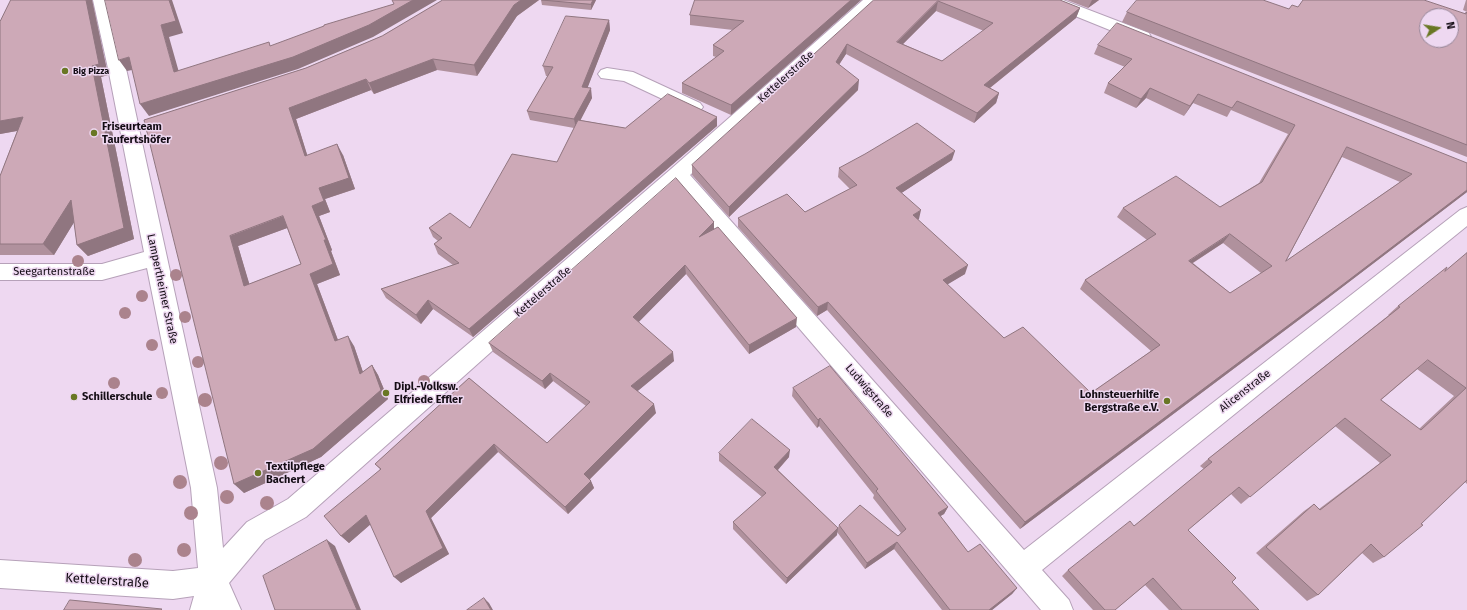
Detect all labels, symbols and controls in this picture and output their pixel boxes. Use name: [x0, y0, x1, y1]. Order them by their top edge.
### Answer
north arrow: [1419, 8, 1459, 48]
text: N: [1443, 21, 1457, 31]
street label: Kettelerstraße: [755, 48, 817, 106]
marker: Big Pizza: [60, 66, 70, 76]
place label: Big Pizza: [73, 66, 109, 76]
place label: Friseurteam Taufertshöfer: [102, 120, 171, 146]
marker: Friseurteam Taufertshöfer: [89, 128, 99, 138]
street label: Lampertheimer Straße: [144, 233, 180, 345]
street label: Kettelerstraße: [512, 264, 574, 320]
street label: Seegartenstraße: [13, 265, 95, 279]
street label: Ludwigstraße: [842, 362, 896, 420]
street label: Alicenstraße: [1217, 367, 1273, 415]
place label: Dipl.-Volksw. Elfriede Effler: [394, 380, 463, 406]
marker: Dipl.-Volksw. Elfriede Effler: [381, 388, 391, 398]
place label: Lohnsteuerhilfe Bergstraße e.V.: [1080, 388, 1159, 414]
place label: Schillerschule: [82, 390, 152, 404]
marker: Schillerschule: [69, 392, 79, 402]
marker: Lohnsteuerhilfe Bergstraße e.V.: [1162, 396, 1172, 406]
place label: Textilpflege Bachert: [266, 460, 325, 486]
marker: Textilpflege Bachert: [253, 468, 263, 478]
street label: Kettelerstraße: [65, 570, 149, 592]

